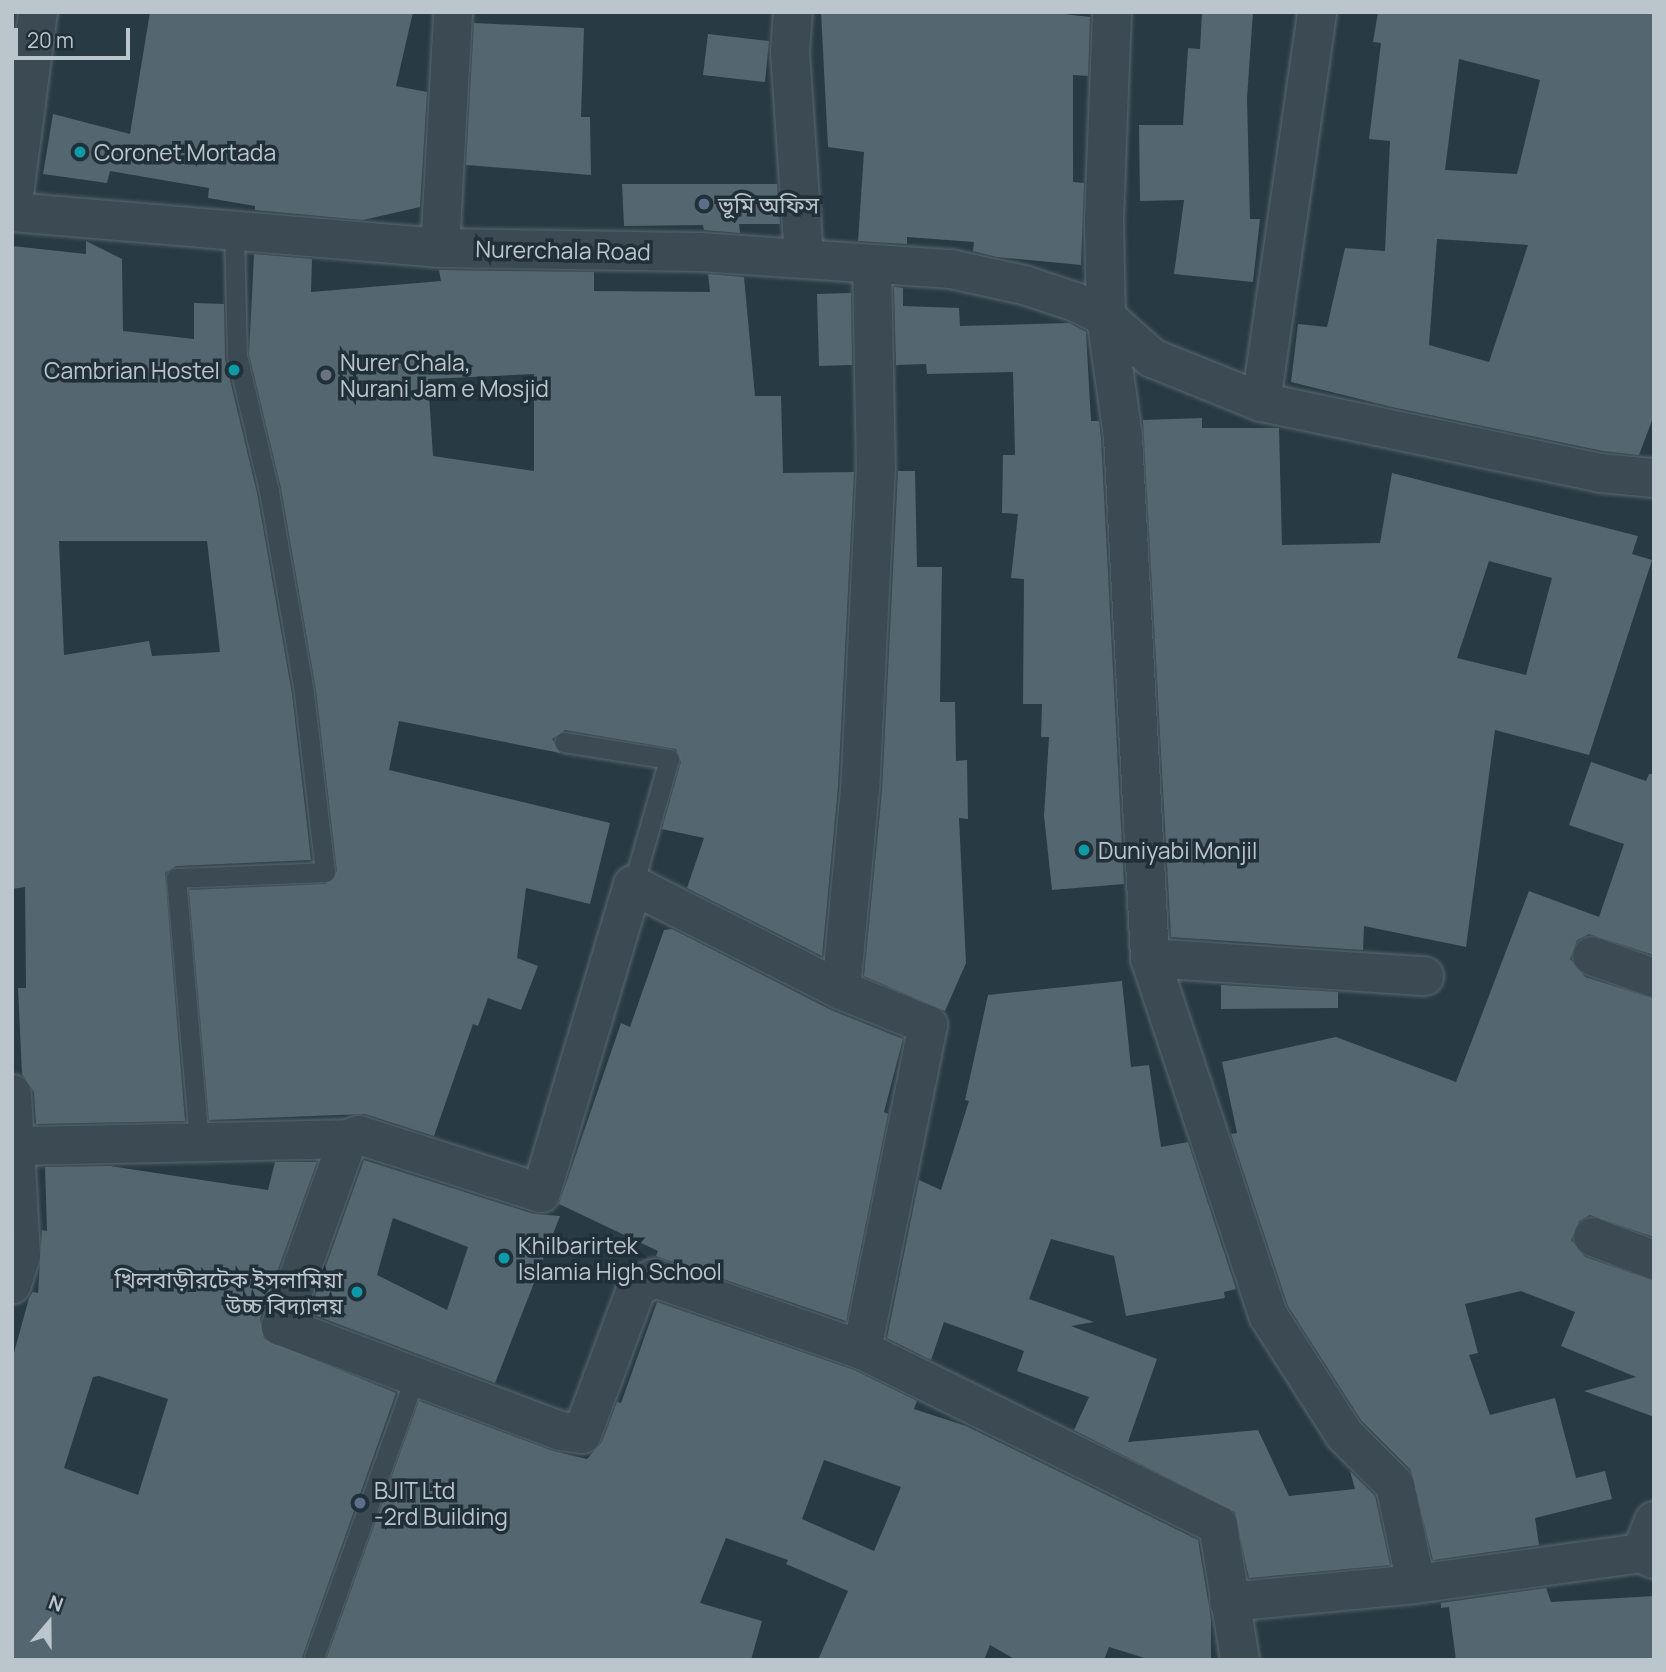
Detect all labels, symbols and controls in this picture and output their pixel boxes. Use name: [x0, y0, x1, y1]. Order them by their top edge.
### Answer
scale bar: [18, 14, 133, 58]
text: 20 m: [27, 26, 74, 54]
place label: Coronet Mortada: [94, 138, 276, 166]
marker: Coronet Mortada: [72, 144, 88, 160]
place label: ভূমি অফিস: [718, 190, 819, 218]
marker: ভূমি অফিস: [696, 196, 712, 212]
street label: Nurerchala Road: [475, 235, 651, 265]
place label: Nurer Chala, Nurani Jam e Mosjid: [340, 348, 549, 402]
place label: Cambrian Hostel: [44, 356, 220, 384]
marker: Cambrian Hostel: [226, 362, 242, 378]
marker: Nurer Chala, Nurani Jam e Mosjid: [318, 367, 334, 383]
place label: Duniyabi Monjil: [1098, 836, 1257, 864]
marker: Duniyabi Monjil: [1076, 842, 1092, 858]
place label: Khilbarirtek Islamia High School: [518, 1231, 722, 1285]
marker: Khilbarirtek Islamia High School: [496, 1250, 512, 1266]
place label: খিলবাড়ীরটেক ইসলামিয়া উচ্চ বিদ্যালয়: [115, 1265, 343, 1319]
marker: খিলবাড়ীরটেক ইসলামিয়া উচ্চ বিদ্যালয়: [349, 1284, 365, 1300]
place label: BJIT Ltd -2rd Building: [374, 1476, 508, 1530]
marker: BJIT Ltd -2rd Building: [352, 1495, 368, 1511]
north arrow: [14, 1588, 84, 1658]
text: N: [45, 1589, 67, 1618]

